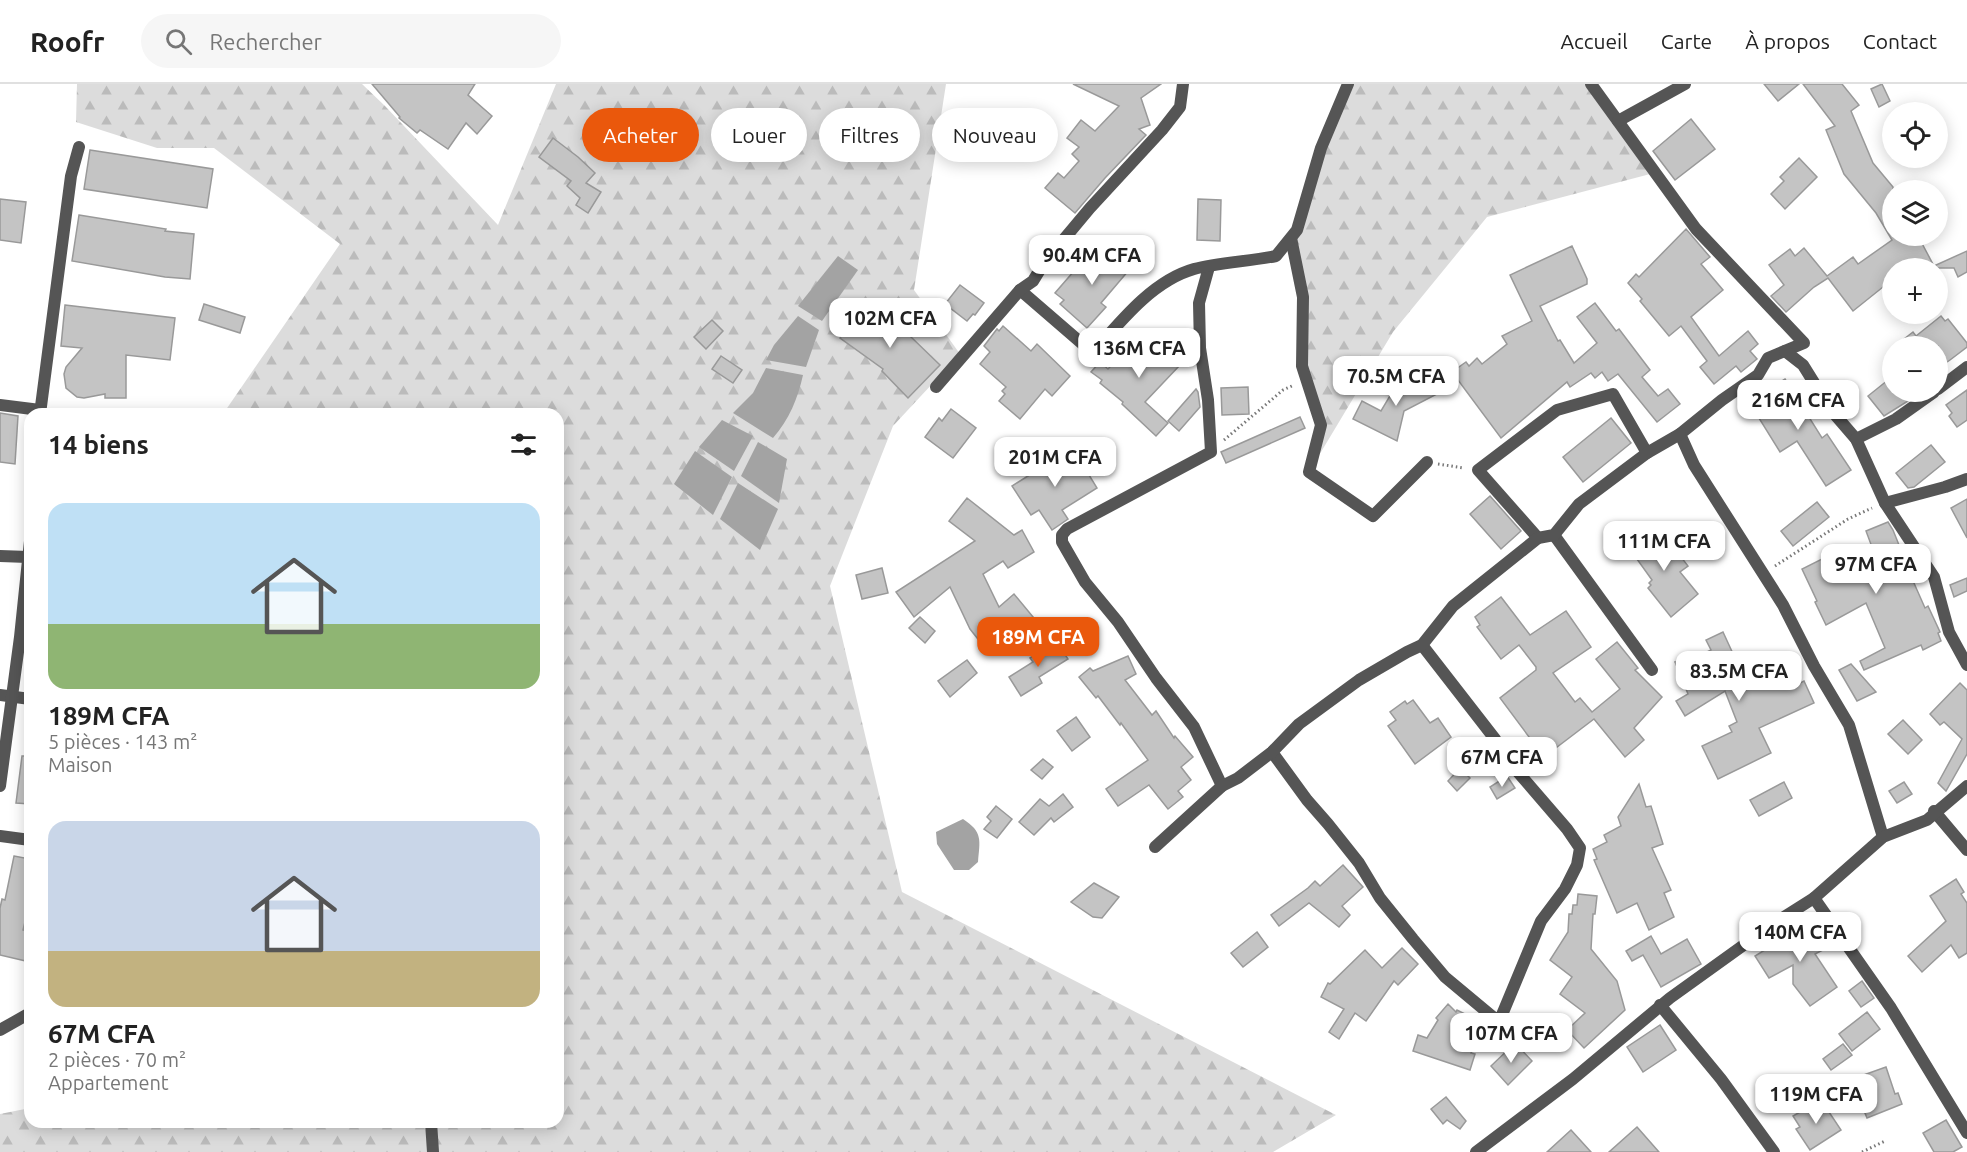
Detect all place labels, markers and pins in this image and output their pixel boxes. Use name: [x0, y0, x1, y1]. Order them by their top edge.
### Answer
pin: 90.4M CFA: [1023, 235, 1161, 286]
pin: 102M CFA: [828, 298, 952, 349]
pin: 136M CFA: [1077, 328, 1201, 379]
pin: 70.5M CFA: [1327, 356, 1465, 407]
pin: 216M CFA: [1736, 380, 1860, 431]
pin: 201M CFA: [993, 437, 1117, 488]
pin: 111M CFA: [1602, 521, 1726, 572]
pin: 97M CFA: [1821, 544, 1931, 595]
pin: 189M CFA: [976, 617, 1100, 668]
pin: 83.5M CFA: [1670, 651, 1808, 702]
pin: 67M CFA: [1447, 737, 1557, 788]
pin: 140M CFA: [1738, 912, 1862, 963]
pin: 107M CFA: [1449, 1013, 1573, 1064]
pin: 119M CFA: [1754, 1074, 1878, 1125]

